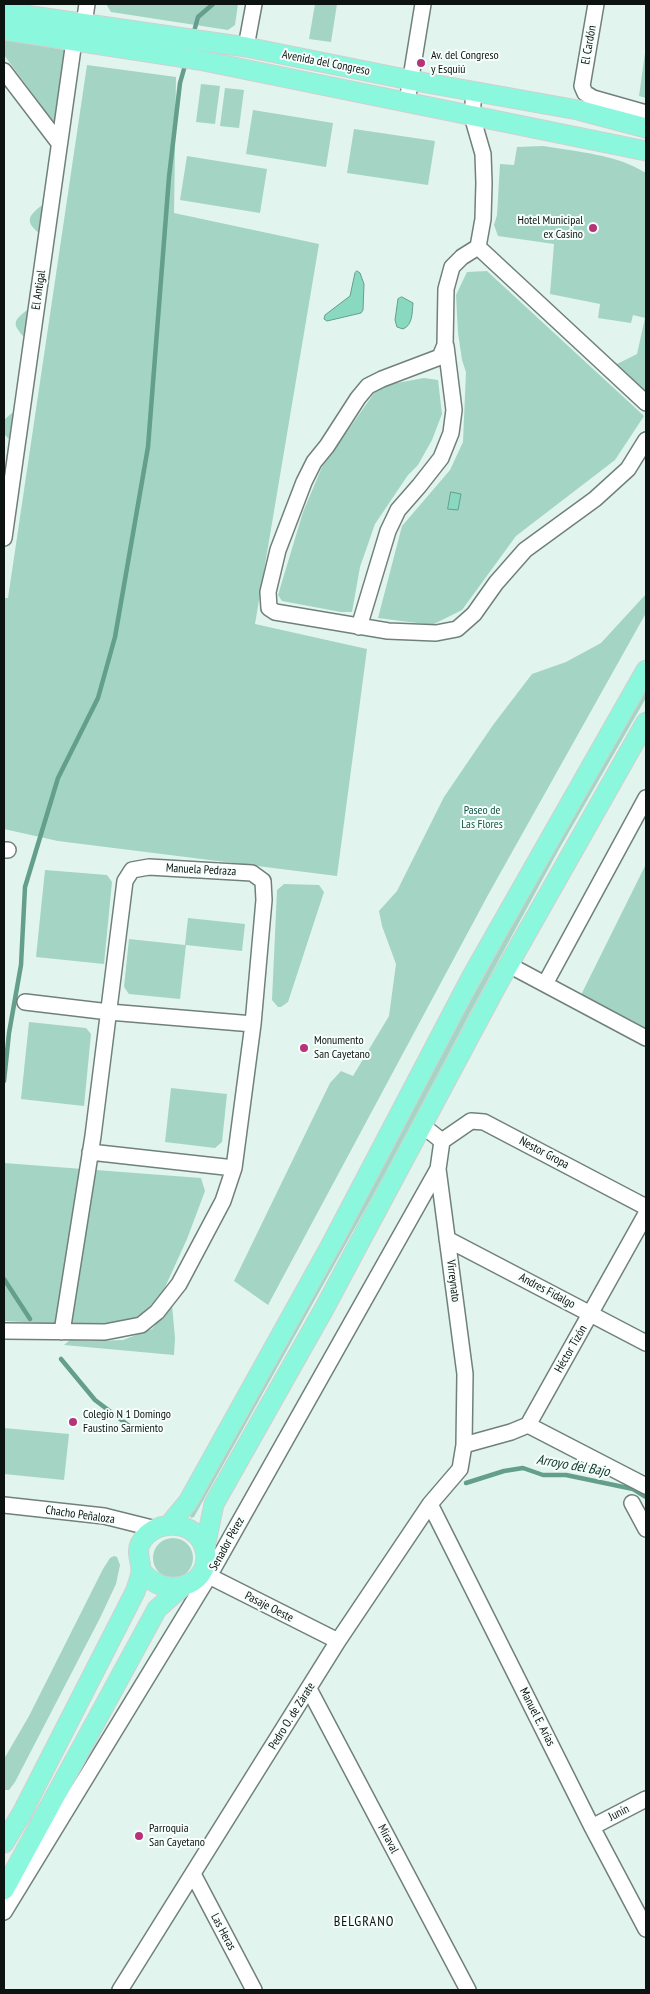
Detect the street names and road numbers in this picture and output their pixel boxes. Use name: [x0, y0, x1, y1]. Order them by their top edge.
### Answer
street label: El Cardón: [578, 24, 600, 66]
street label: Avenida del Congreso: [281, 47, 371, 79]
street label: El Antigal: [29, 269, 49, 311]
street label: Manuela Pedraza: [165, 861, 237, 879]
street label: Nestor Gropa: [517, 1134, 571, 1172]
street label: Virreynato: [443, 1259, 463, 1303]
street label: Andres Fidalgo: [516, 1270, 578, 1312]
street label: Héctor Tizón: [552, 1323, 590, 1375]
street label: Chacho Peñaloza: [44, 1503, 116, 1527]
street label: Senador Pérez: [206, 1515, 248, 1573]
street label: Pasaje Oeste: [242, 1589, 296, 1625]
street label: Pedro O. de Zárate: [266, 1680, 318, 1752]
street label: Manuel E. Arias: [516, 1685, 558, 1749]
street label: Junín: [606, 1802, 632, 1824]
street label: Miraval: [374, 1822, 402, 1856]
street label: Las Heras: [207, 1911, 239, 1953]

